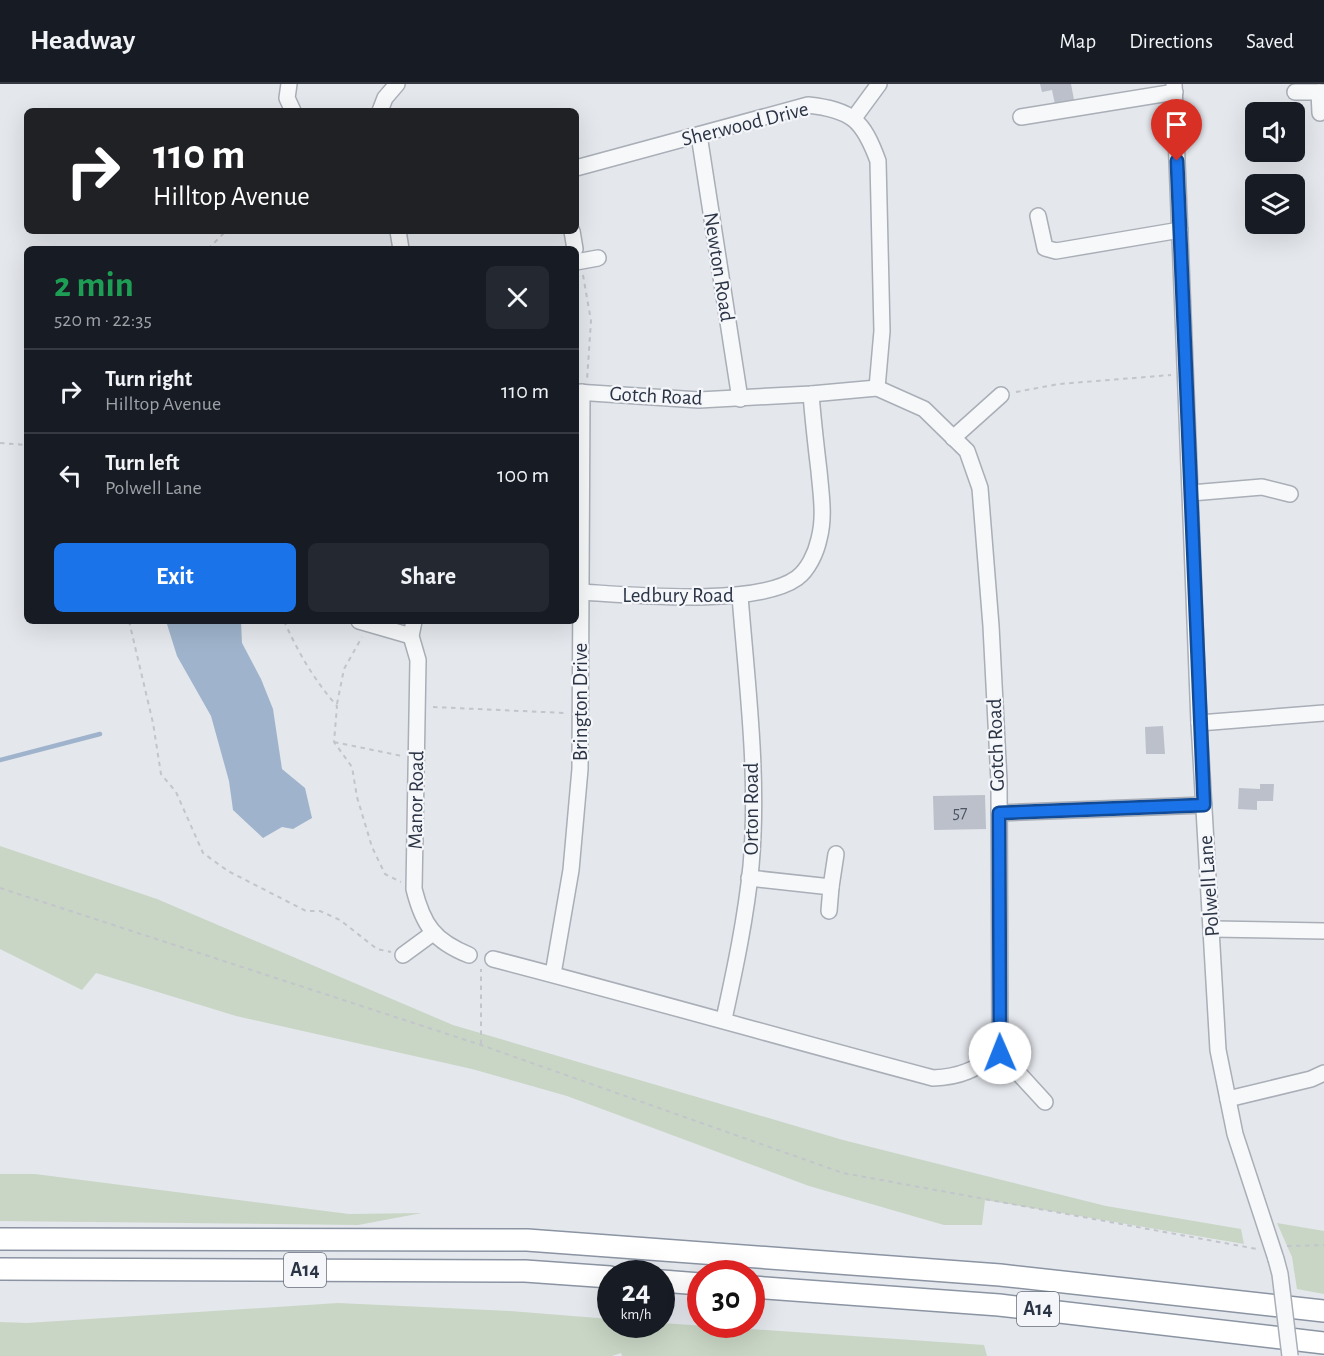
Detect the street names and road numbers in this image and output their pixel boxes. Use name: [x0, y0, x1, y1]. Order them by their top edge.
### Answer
street label: Sherwood Drive: [679, 98, 811, 150]
street label: Newton Road: [700, 211, 738, 323]
street label: Gotch Road: [609, 383, 703, 409]
street label: Ledbury Road: [622, 585, 734, 606]
street label: Brington Drive: [570, 643, 591, 761]
street label: Gotch Road: [984, 698, 1008, 792]
street label: Manor Road: [405, 750, 427, 850]
street label: Orton Road: [741, 763, 762, 855]
street label: Polwell Lane: [1195, 835, 1223, 937]
road number: A14: [284, 1253, 326, 1287]
road number: A14: [1017, 1292, 1059, 1326]

